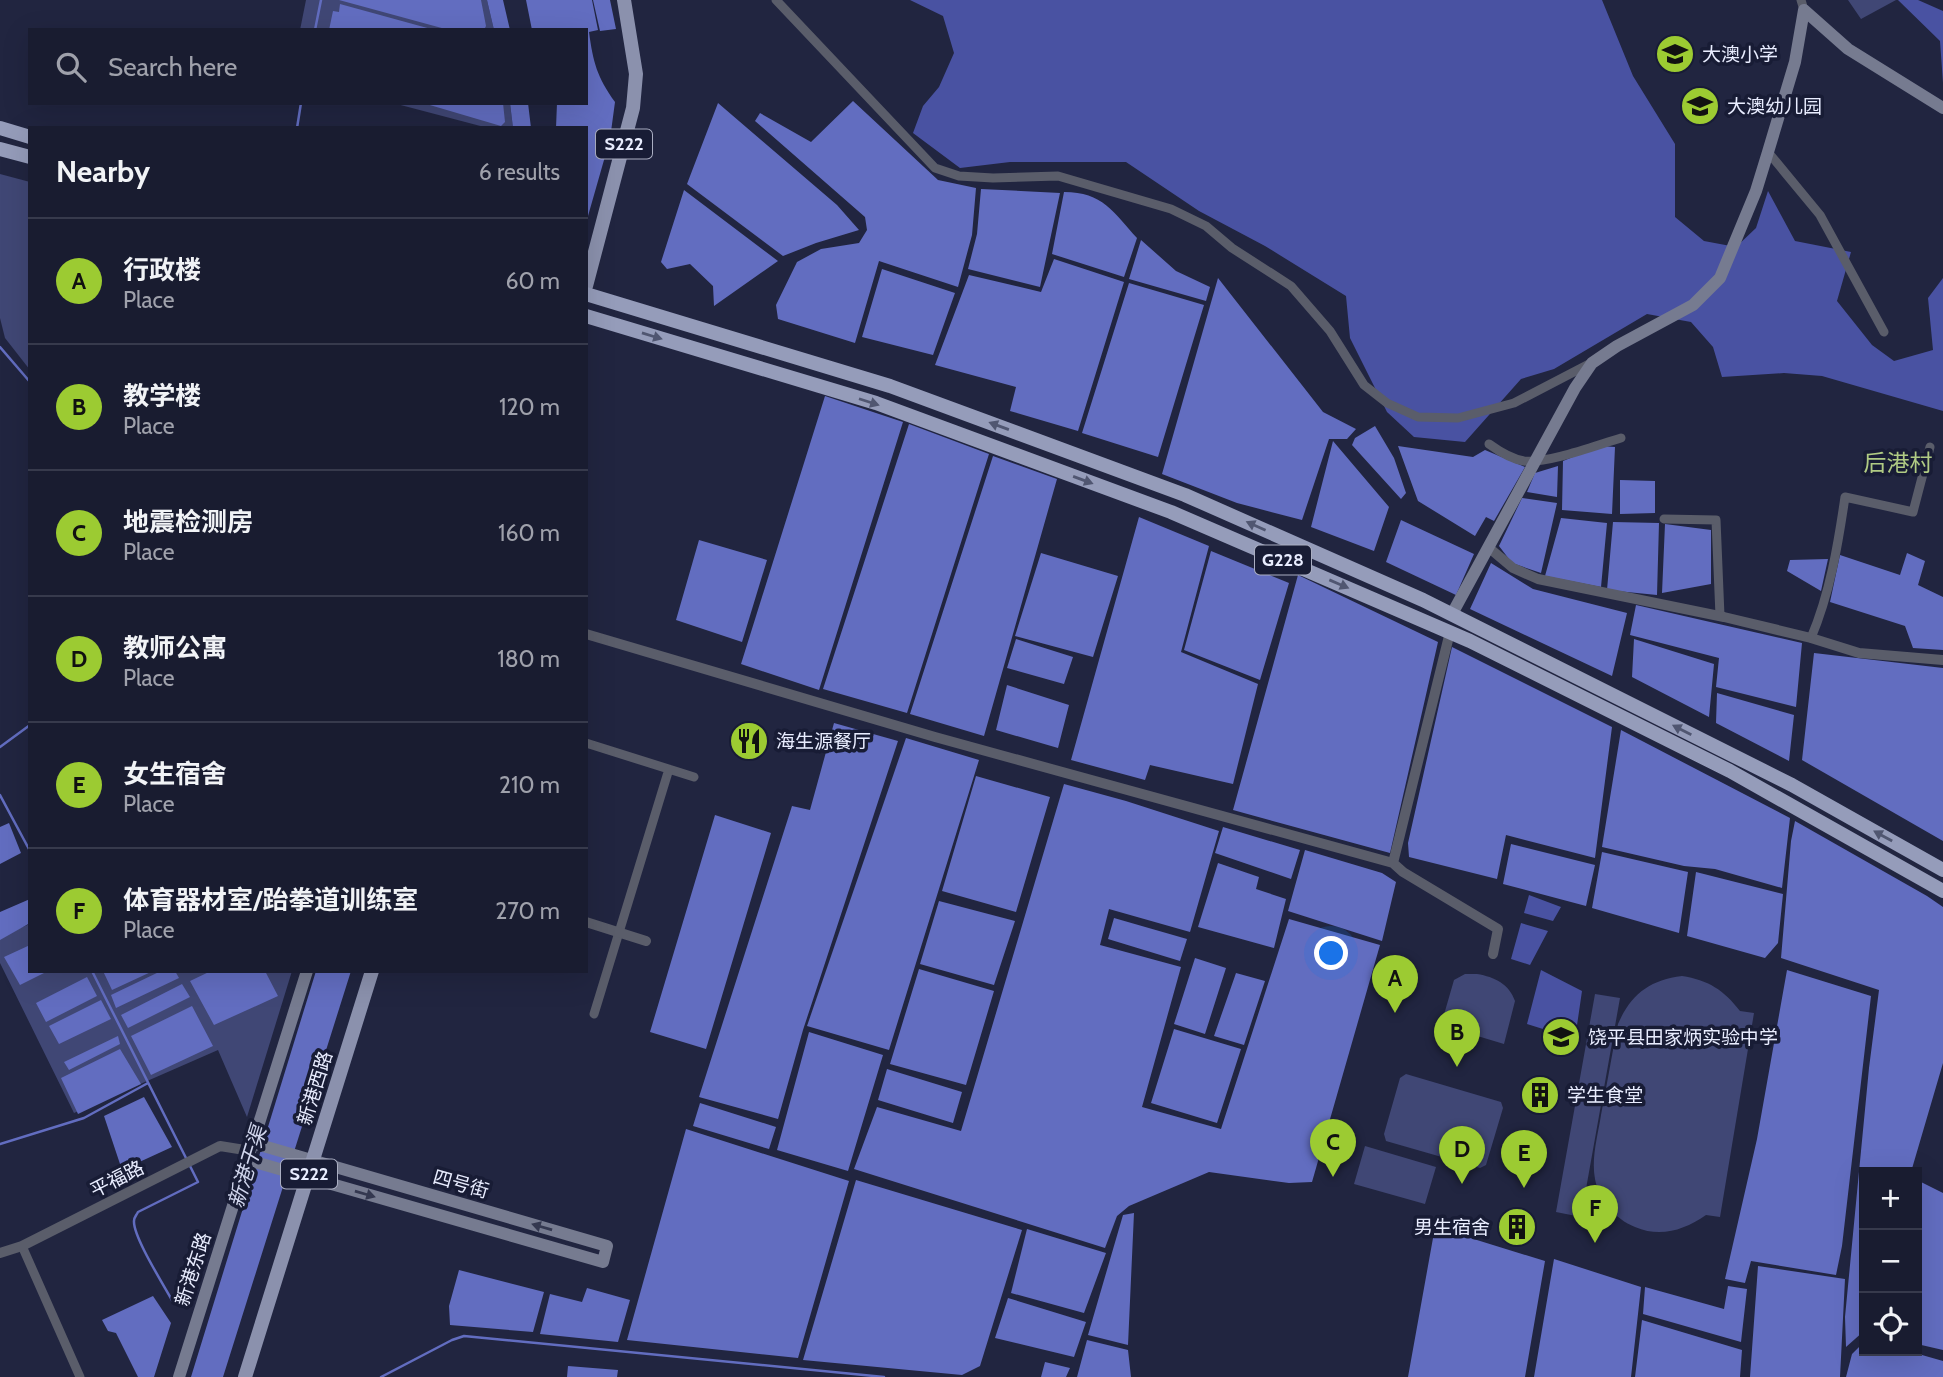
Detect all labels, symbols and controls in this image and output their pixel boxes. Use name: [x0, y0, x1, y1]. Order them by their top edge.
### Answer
search box: [28, 28, 588, 105]
school or university icon: 大澳小学: [1654, 33, 1696, 75]
place label: 大澳小学: [1702, 43, 1778, 66]
icon: search: [52, 48, 90, 86]
text: Search here: [108, 51, 237, 83]
school or university icon: 大澳幼儿园: [1679, 85, 1721, 127]
place label: 大澳幼儿园: [1727, 95, 1822, 118]
road number: S222: [596, 130, 652, 159]
text: Nearby: [56, 153, 150, 190]
text: 6 results: [479, 158, 560, 186]
text: 行政楼: [123, 254, 201, 286]
text: A: [72, 267, 86, 295]
text: 60 m: [506, 267, 560, 295]
text: Place: [123, 286, 175, 314]
one-way arrow: [641, 331, 662, 341]
text: 教学楼: [123, 380, 201, 412]
text: B: [72, 393, 86, 421]
text: 120 m: [499, 393, 560, 421]
one-way arrow: [859, 397, 880, 407]
text: Place: [123, 412, 175, 440]
one-way arrow: [988, 420, 1009, 431]
district label: 后港村: [1864, 449, 1933, 477]
one-way arrow: [1072, 474, 1093, 485]
text: 地震检测房: [123, 506, 253, 538]
text: C: [72, 519, 86, 547]
text: 160 m: [498, 519, 560, 547]
one-way arrow: [1246, 520, 1266, 532]
text: Place: [123, 538, 175, 566]
road number: G228: [1255, 546, 1311, 574]
one-way arrow: [1329, 578, 1349, 590]
text: 教师公寓: [123, 632, 227, 664]
text: D: [71, 645, 87, 673]
text: 180 m: [497, 645, 560, 673]
text: Place: [123, 664, 175, 692]
restaurant icon: 海生源餐厅: [728, 720, 770, 762]
one-way arrow: [1672, 724, 1692, 736]
place label: 海生源餐厅: [776, 730, 871, 753]
text: 女生宿舍: [123, 758, 227, 790]
text: E: [72, 771, 86, 799]
text: 210 m: [499, 771, 560, 799]
text: Place: [123, 790, 175, 818]
one-way arrow: [1874, 830, 1893, 842]
text: 体育器材室/跆拳道训练室: [123, 884, 418, 916]
text: F: [73, 897, 85, 925]
text: 270 m: [495, 897, 560, 925]
text: Place: [123, 916, 175, 944]
your location: [1314, 936, 1348, 970]
pin: A: [1372, 955, 1418, 1013]
pin: B: [1434, 1009, 1480, 1067]
school or university icon: 饶平县田家炳实验中学: [1540, 1016, 1582, 1058]
place label: 饶平县田家炳实验中学: [1588, 1026, 1778, 1049]
street label: 新港西路: [293, 1048, 337, 1128]
building icon: 学生食堂: [1519, 1074, 1561, 1116]
place label: 学生食堂: [1567, 1084, 1643, 1107]
pin: C: [1310, 1119, 1356, 1177]
water label: 新港干渠: [223, 1120, 272, 1211]
pin: D: [1439, 1126, 1485, 1184]
pin: E: [1501, 1130, 1547, 1188]
street label: 平福路: [86, 1156, 148, 1202]
road number: S222: [281, 1160, 337, 1189]
street label: 四号街: [430, 1165, 492, 1203]
map controls: [1859, 1167, 1922, 1356]
button: +: [1859, 1167, 1922, 1230]
pin: F: [1572, 1185, 1618, 1243]
one-way arrow: [354, 1189, 376, 1200]
building icon: 男生宿舍: [1496, 1206, 1538, 1248]
place label: 男生宿舍: [1414, 1216, 1490, 1239]
one-way arrow: [531, 1221, 552, 1231]
street label: 新港东路: [170, 1229, 216, 1309]
button: −: [1859, 1230, 1922, 1293]
button: locate: [1859, 1293, 1922, 1356]

